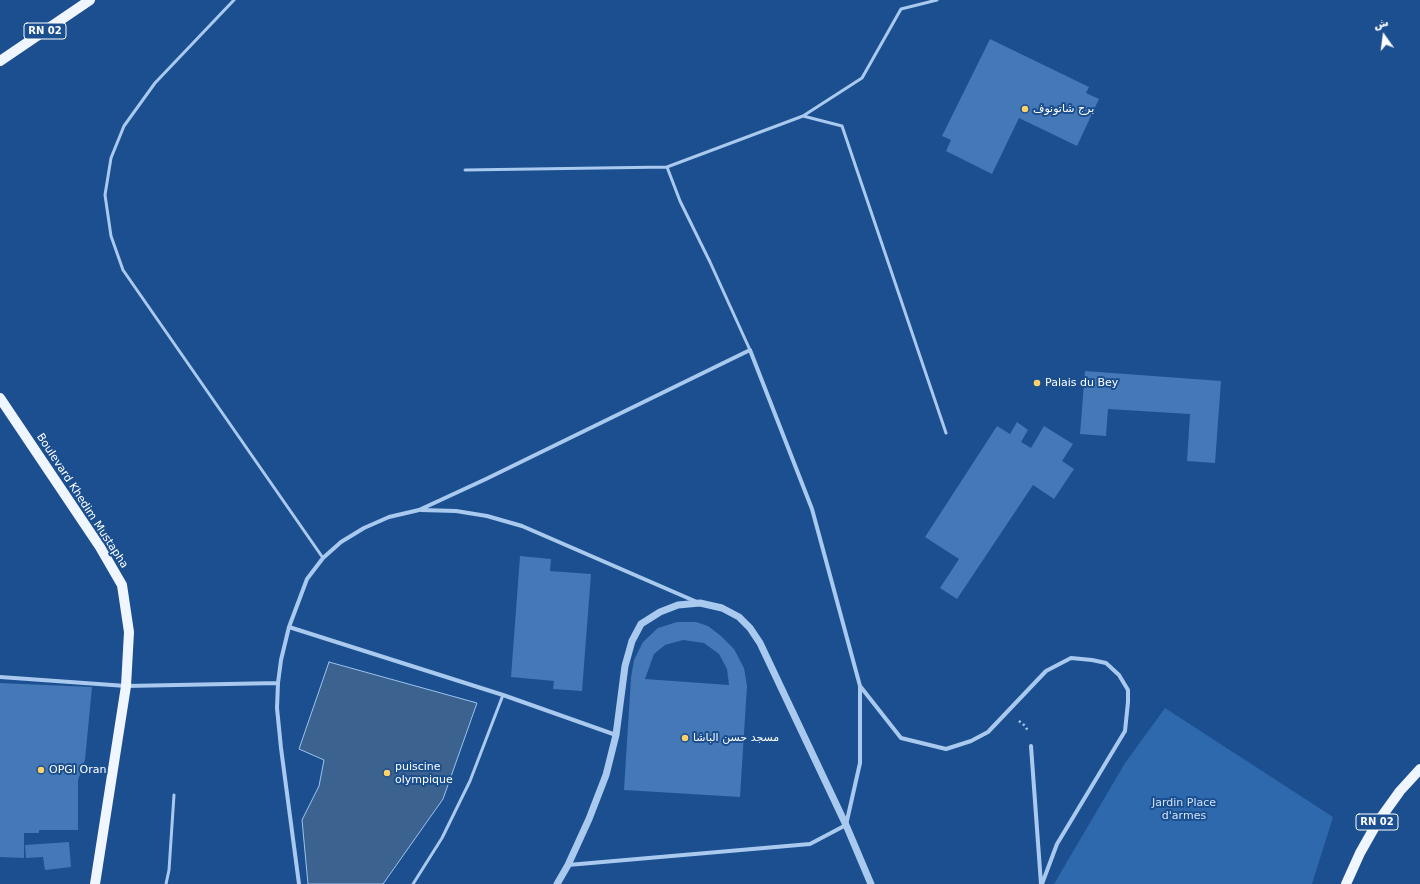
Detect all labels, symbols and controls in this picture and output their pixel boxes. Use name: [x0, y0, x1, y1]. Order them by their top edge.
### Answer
north arrow: [1364, 16, 1404, 56]
text: ش: [1372, 16, 1390, 32]
road number: RN 02: [24, 23, 66, 39]
place label: برج شاتونوف: [1033, 102, 1094, 116]
marker: برج شاتونوف: [1020, 104, 1030, 114]
place label: Palais du Bey: [1045, 376, 1118, 390]
marker: Palais du Bey: [1032, 378, 1042, 388]
street label: Boulevard Khedim Mustapha: [33, 431, 131, 571]
place label: مسجد حسن الباشا: [693, 731, 779, 745]
marker: مسجد حسن الباشا: [680, 733, 690, 743]
place label: puiscine olympique: [395, 760, 453, 786]
place label: OPGI Oran: [49, 763, 106, 777]
marker: OPGI Oran: [36, 765, 46, 775]
marker: puiscine olympique: [382, 768, 392, 778]
park label: Jardin Place d'armes: [1152, 796, 1216, 822]
road number: RN 02: [1356, 814, 1398, 830]

